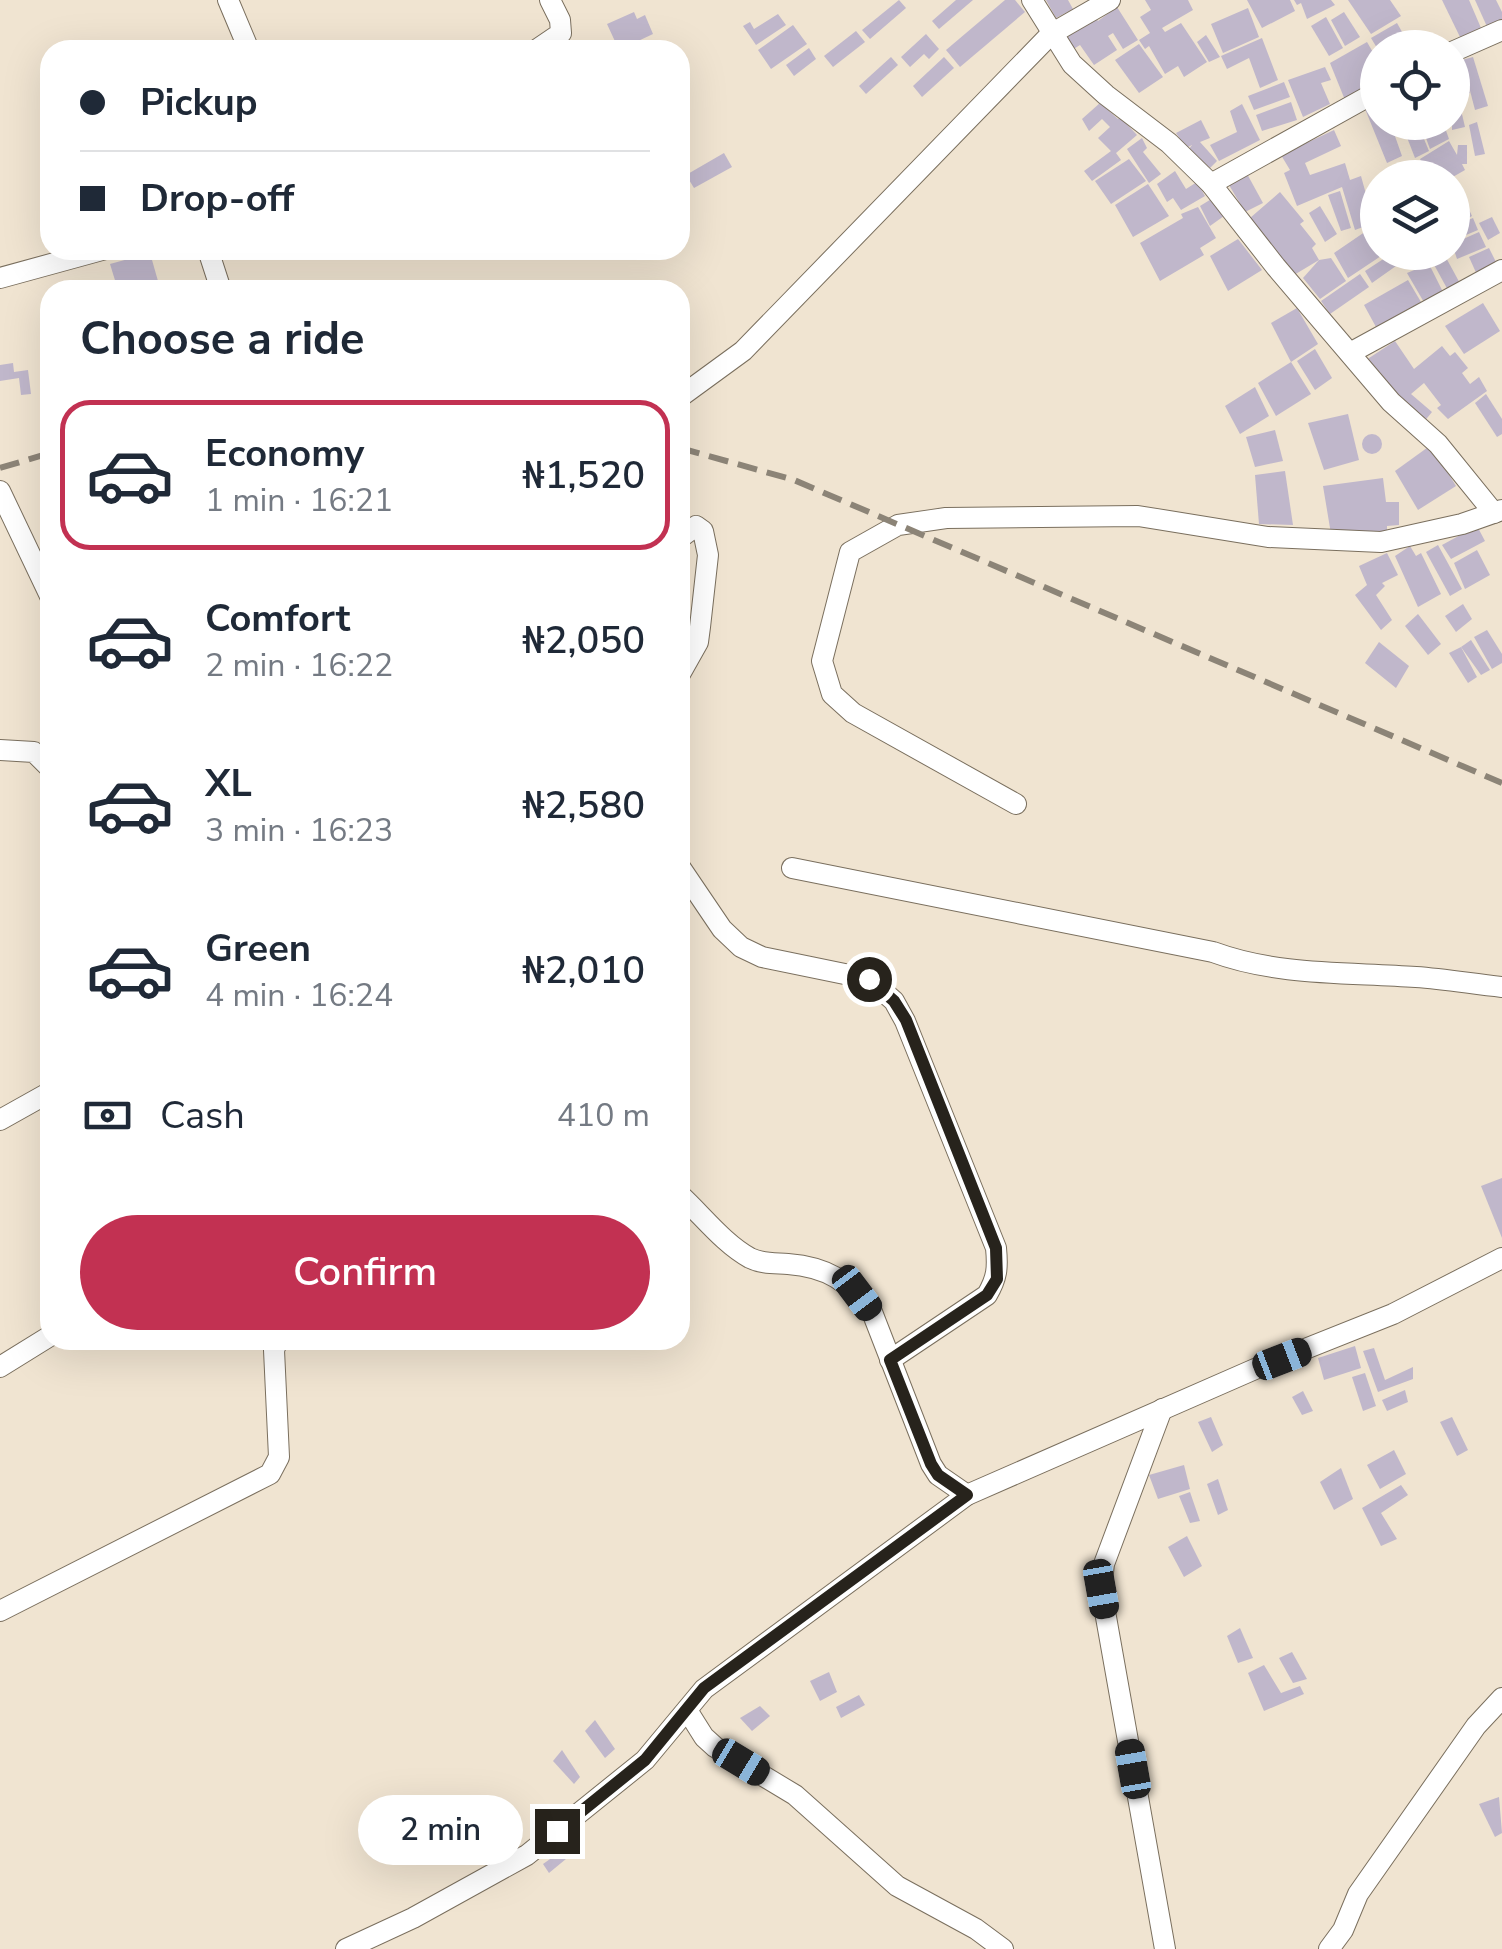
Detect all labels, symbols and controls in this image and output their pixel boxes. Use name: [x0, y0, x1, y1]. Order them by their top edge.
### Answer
map controls: [1360, 30, 1470, 270]
button: locate: [1360, 30, 1470, 140]
text: Pickup: [140, 77, 258, 128]
button: layers: [1360, 160, 1470, 270]
text: Drop-off: [140, 173, 294, 224]
text: Choose a ride: [80, 309, 365, 370]
text: Economy: [205, 428, 364, 479]
icon: car: [85, 430, 175, 520]
text: ₦1,520: [522, 450, 645, 501]
text: 1 min · 16:21: [205, 479, 393, 522]
text: Comfort: [205, 593, 350, 644]
icon: car: [85, 595, 175, 685]
text: ₦2,050: [522, 615, 645, 666]
text: 2 min · 16:22: [205, 644, 393, 687]
text: XL: [205, 758, 252, 809]
icon: car: [85, 760, 175, 850]
text: ₦2,580: [522, 780, 645, 831]
text: 3 min · 16:23: [205, 809, 393, 852]
text: Green: [205, 923, 311, 974]
icon: car: [85, 925, 175, 1015]
text: ₦2,010: [522, 945, 645, 996]
route start: [847, 957, 892, 1002]
text: 4 min · 16:24: [205, 974, 393, 1017]
icon: cash: [80, 1088, 135, 1143]
text: Cash: [160, 1090, 245, 1141]
text: 410 m: [557, 1094, 650, 1137]
button: Confirm: [80, 1215, 650, 1330]
car: [827, 1260, 887, 1326]
car: [1249, 1334, 1315, 1384]
car: [1081, 1557, 1121, 1621]
car: [708, 1734, 774, 1790]
car: [1113, 1737, 1153, 1801]
callout: 2 min: [357, 1796, 522, 1866]
text: 2 min: [400, 1808, 481, 1851]
route end: [535, 1809, 580, 1854]

